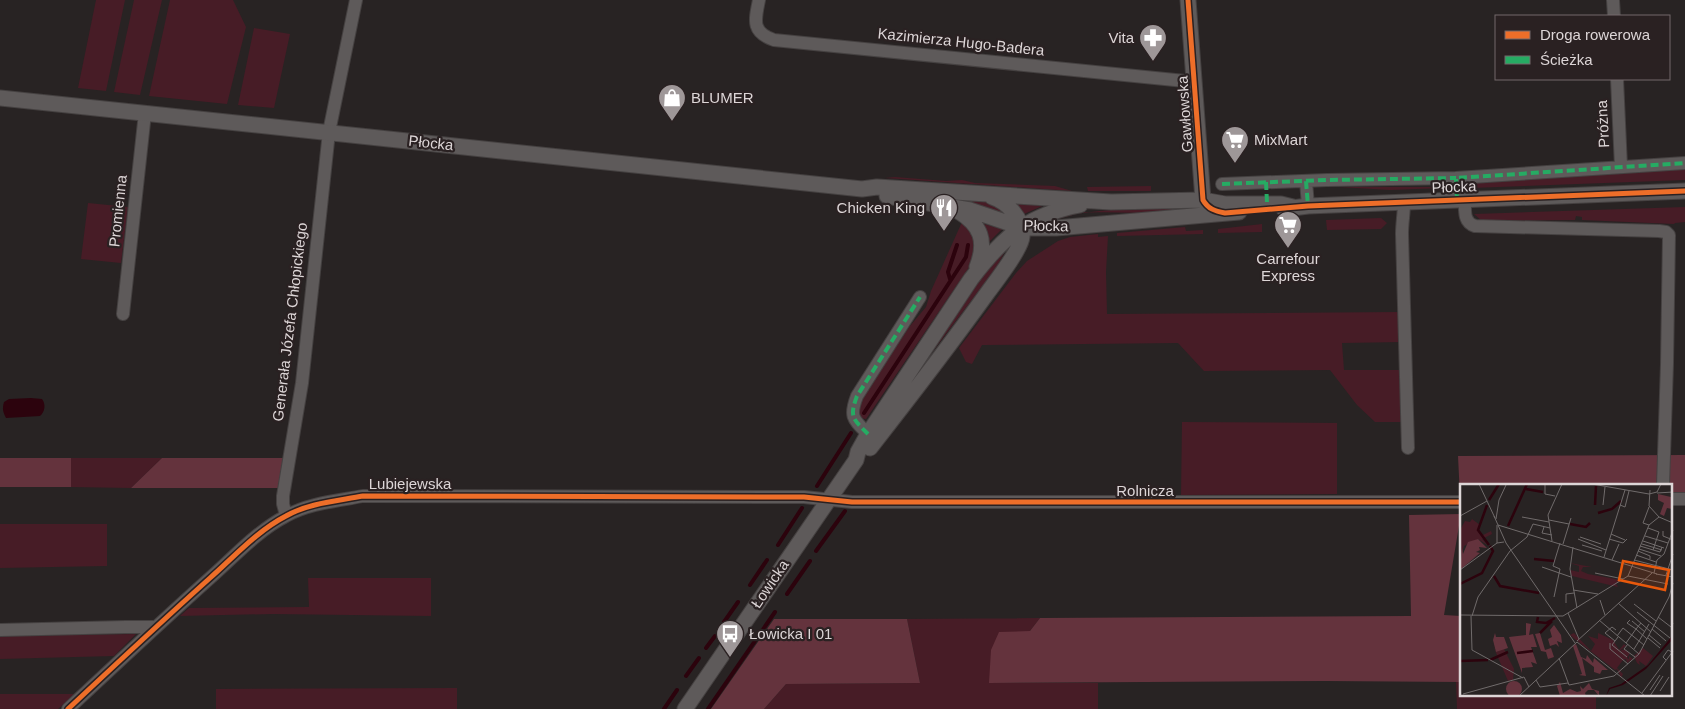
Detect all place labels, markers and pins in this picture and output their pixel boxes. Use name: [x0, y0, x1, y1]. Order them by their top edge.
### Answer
pharmacy icon: Vita: [1138, 23, 1168, 62]
place label: Vita: [1108, 29, 1135, 46]
shop icon: BLUMER: [657, 83, 687, 122]
place label: BLUMER: [691, 89, 754, 106]
supermarket icon: MixMart: [1220, 125, 1250, 164]
place label: MixMart: [1254, 131, 1308, 148]
restaurant icon: Chicken King: [929, 193, 959, 232]
place label: Chicken King: [837, 199, 925, 216]
supermarket icon: Carrefour Express: [1273, 210, 1303, 249]
place label: Carrefour Express: [1256, 250, 1320, 284]
bus stop icon: Łowicka I 01: [715, 619, 745, 658]
place label: Łowicka I 01: [749, 625, 832, 642]

